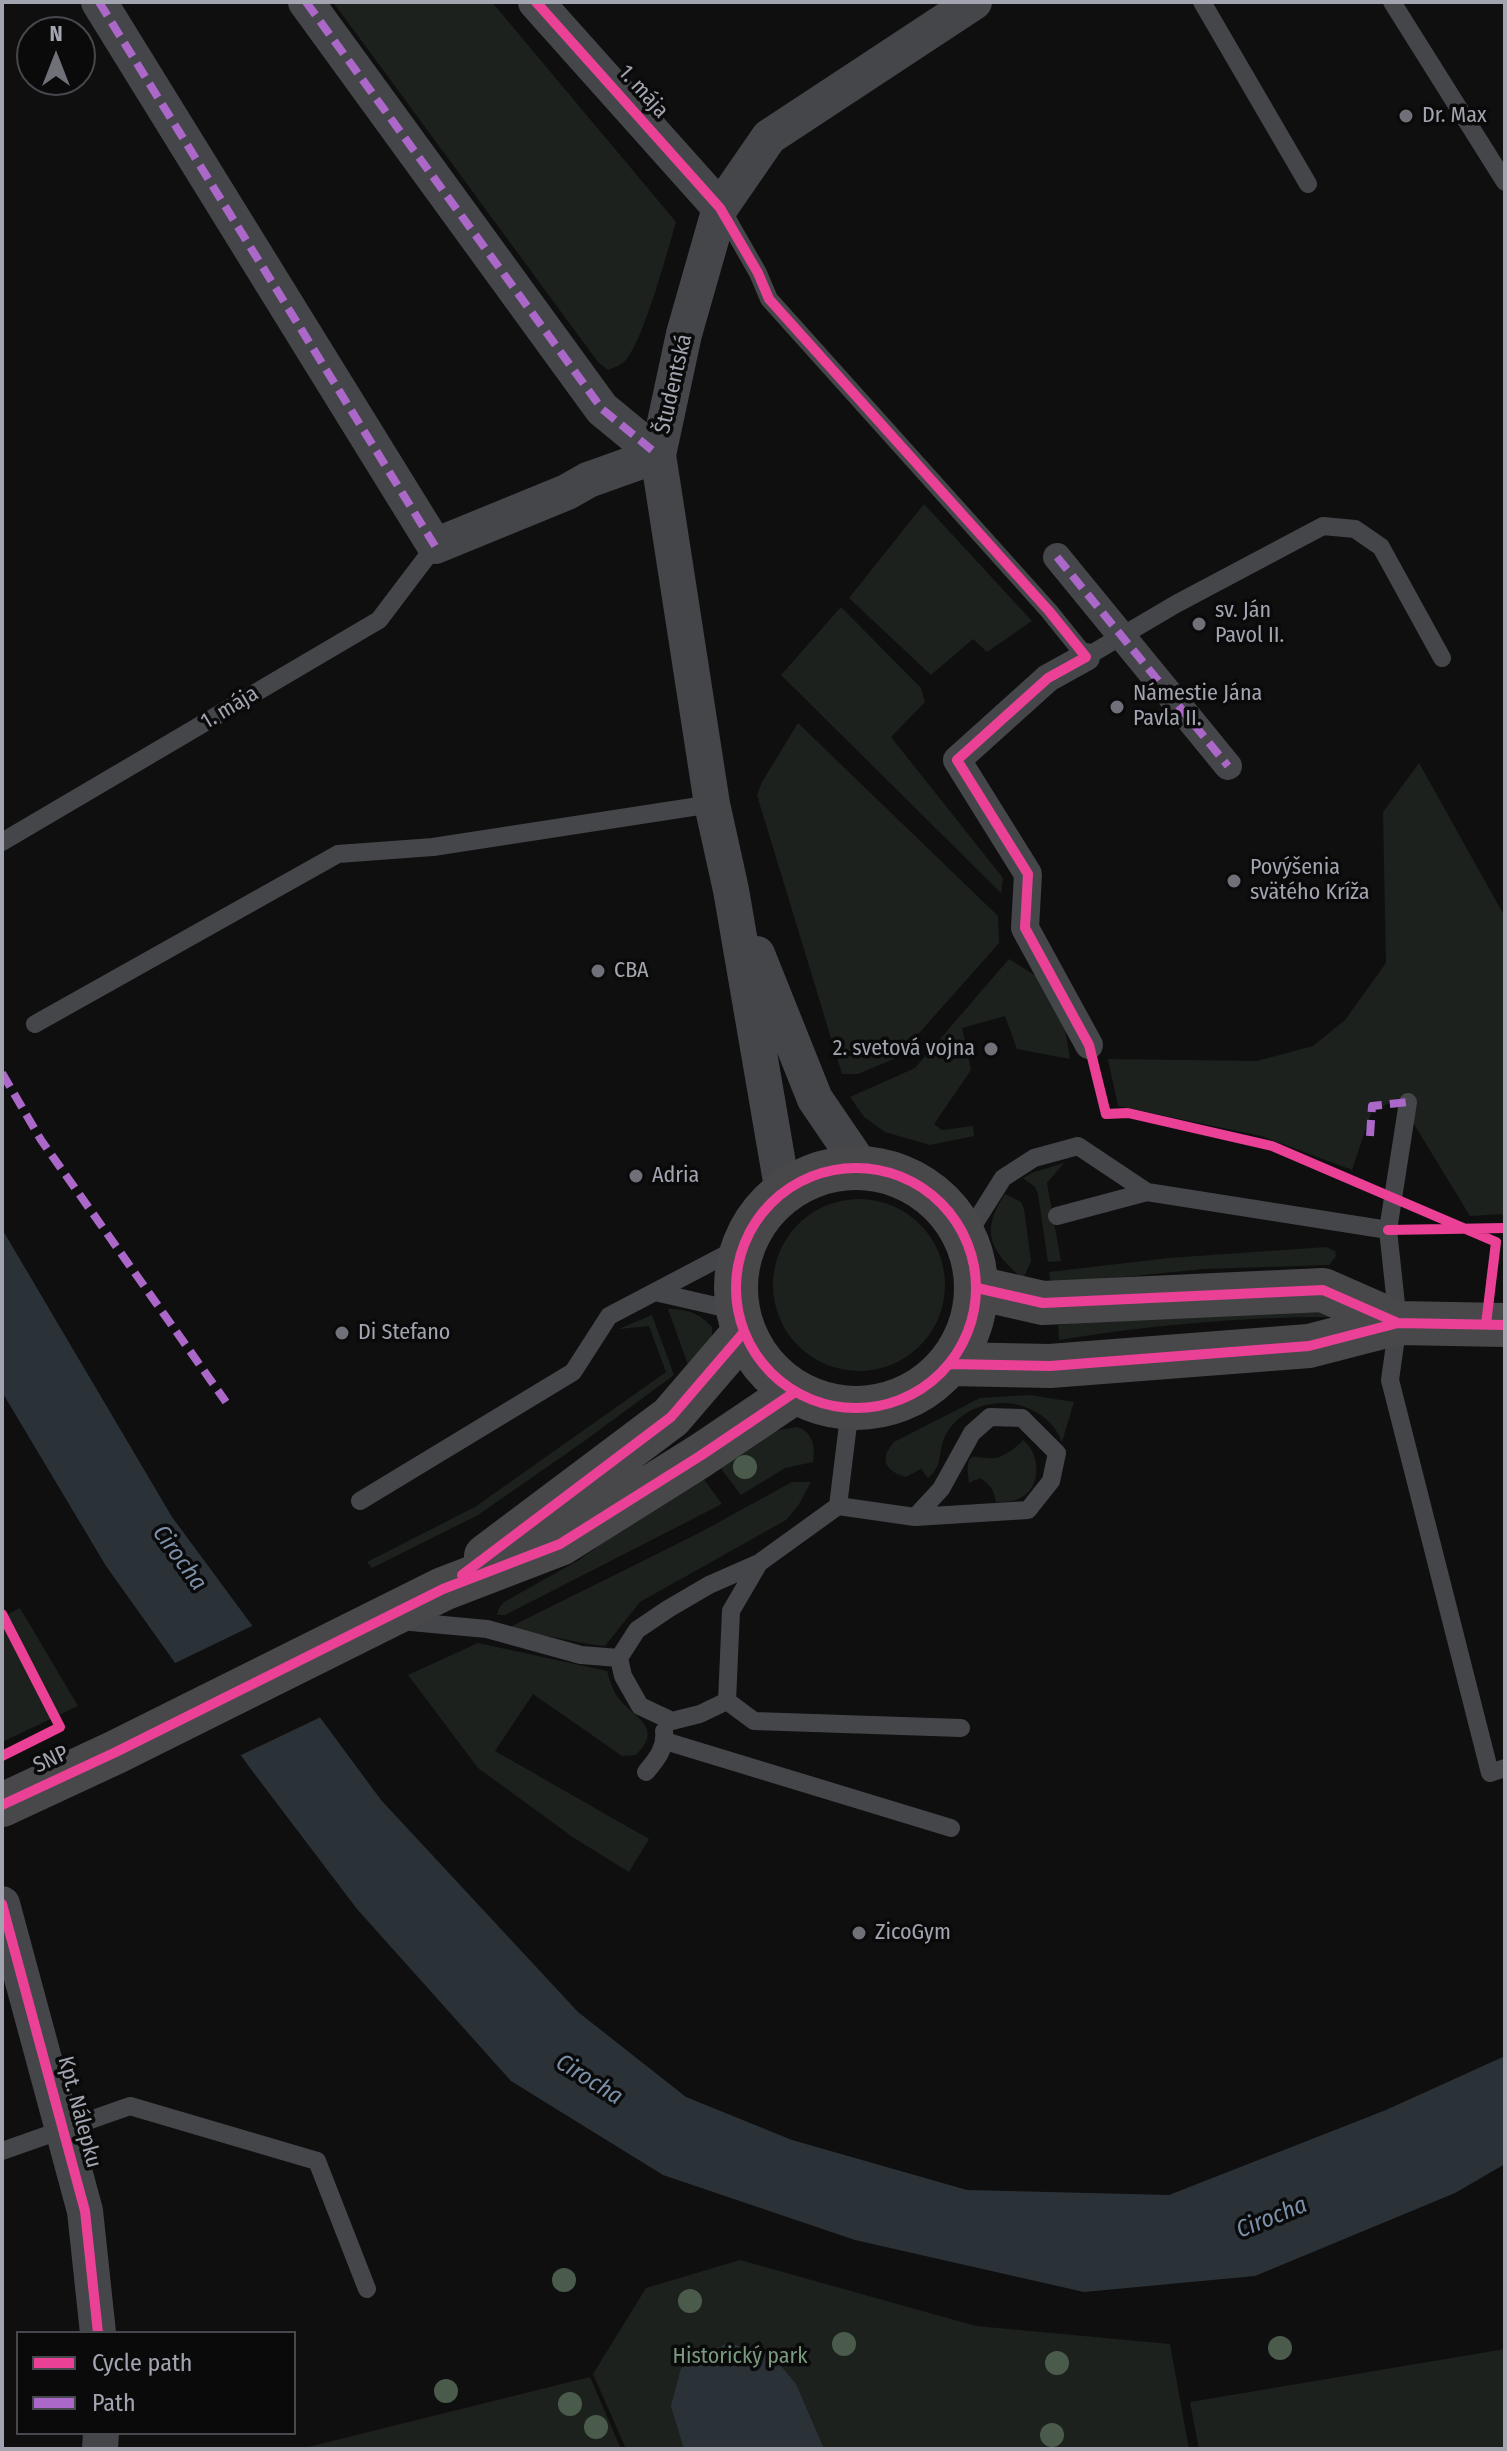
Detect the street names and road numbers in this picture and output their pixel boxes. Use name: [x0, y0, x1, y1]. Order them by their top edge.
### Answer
street label: 1. mája: [612, 60, 674, 124]
street label: Študentská: [650, 332, 698, 436]
street label: 1. mája: [197, 681, 263, 735]
street label: SNP: [29, 1740, 73, 1780]
street label: Kpt. Nálepku: [51, 2053, 107, 2171]

